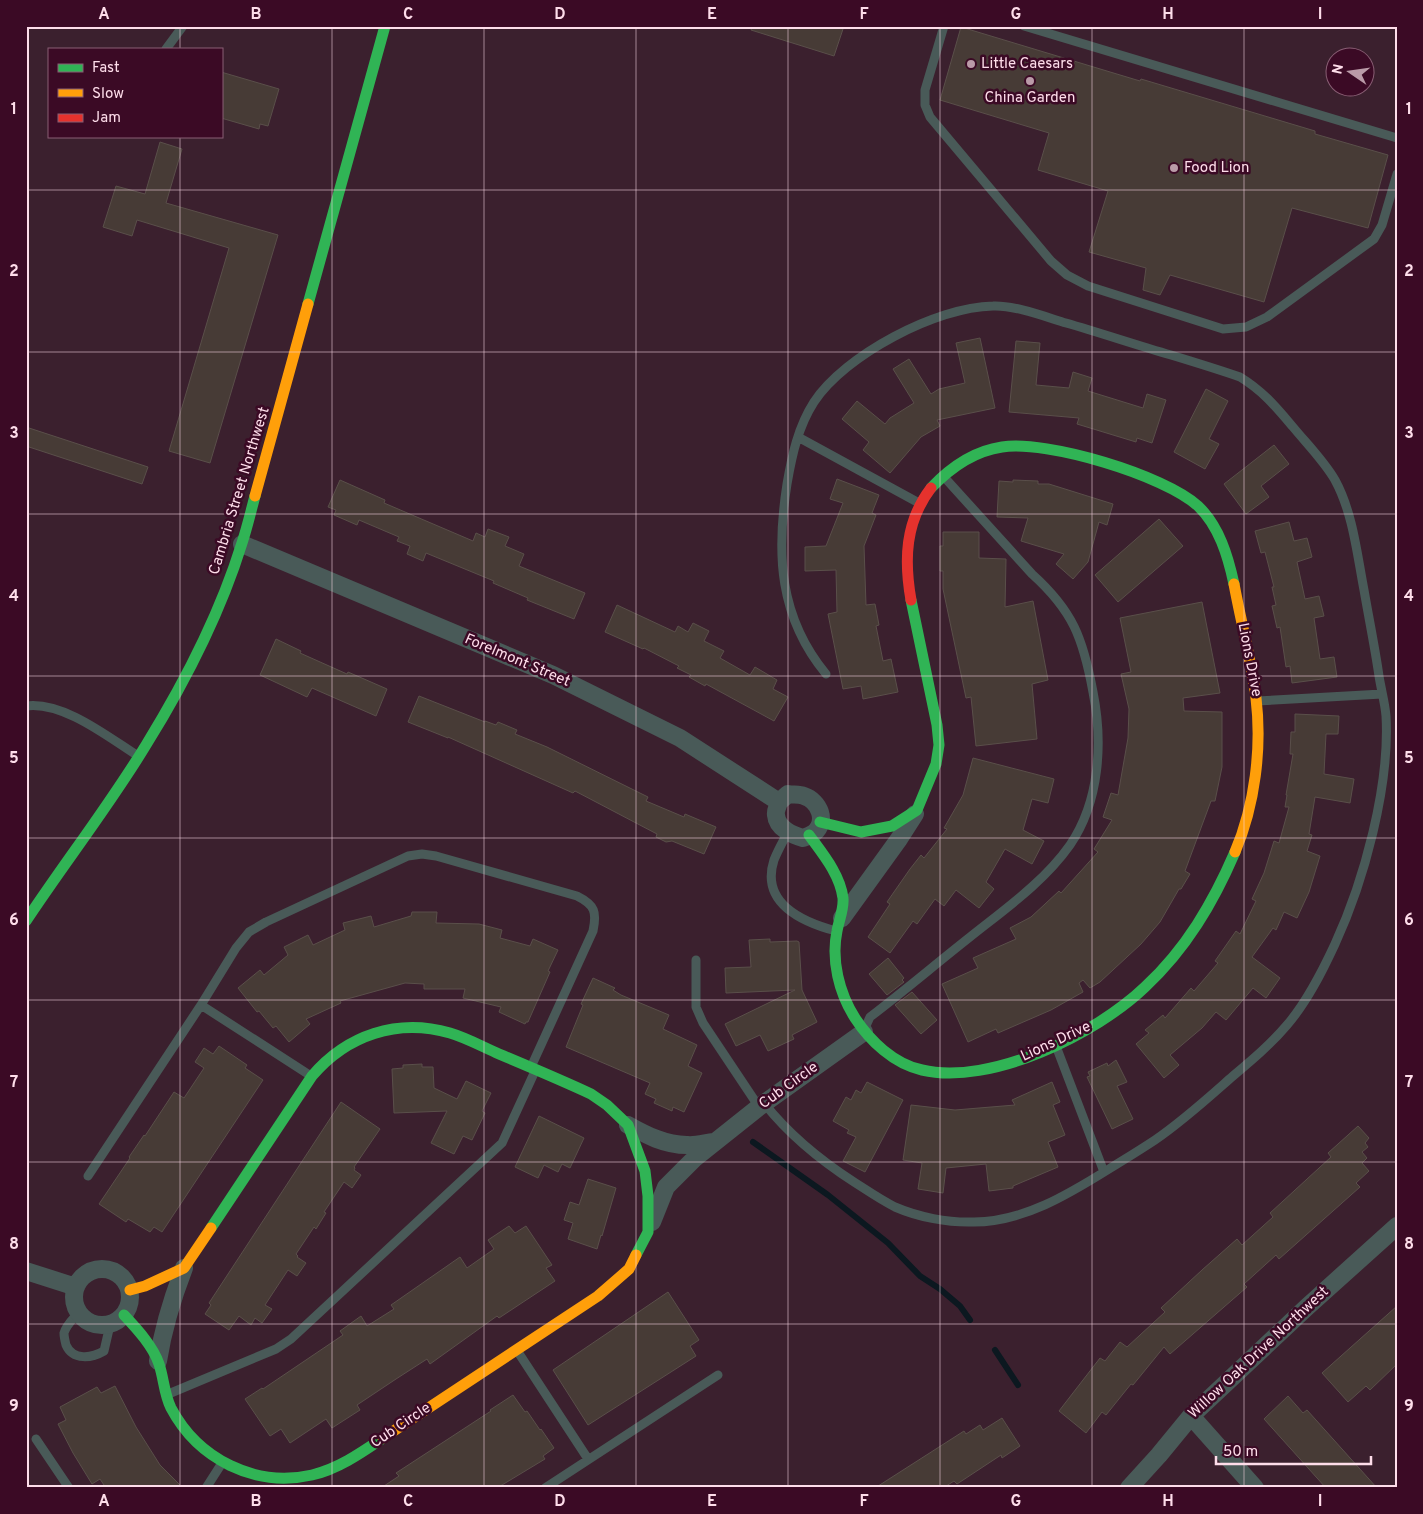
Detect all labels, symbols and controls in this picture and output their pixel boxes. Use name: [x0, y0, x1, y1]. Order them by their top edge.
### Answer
text: A: [98, 5, 110, 25]
text: B: [250, 5, 262, 25]
text: C: [403, 5, 413, 25]
text: D: [554, 5, 566, 25]
text: E: [707, 5, 717, 25]
text: F: [859, 5, 869, 25]
text: G: [1011, 5, 1021, 25]
text: H: [1162, 5, 1174, 25]
text: I: [1318, 5, 1322, 25]
legend: [48, 48, 222, 138]
north arrow: [1326, 48, 1376, 98]
place label: Little Caesars: [981, 55, 1073, 74]
marker: Little Caesars: [965, 58, 977, 70]
text: Fast: [92, 59, 120, 78]
text: N: [1329, 63, 1348, 76]
marker: China Garden: [1024, 75, 1036, 87]
text: Slow: [92, 85, 124, 104]
place label: China Garden: [985, 89, 1075, 108]
text: 1: [11, 100, 17, 120]
text: 1: [1406, 100, 1412, 120]
text: Jam: [92, 109, 121, 128]
place label: Food Lion: [1184, 159, 1249, 178]
marker: Food Lion: [1168, 162, 1180, 174]
text: 2: [9, 262, 19, 282]
text: 2: [1404, 262, 1414, 282]
street label: Cambria Street Northwest: [205, 405, 275, 577]
text: 3: [9, 424, 19, 444]
text: 3: [1404, 424, 1414, 444]
text: 4: [9, 587, 19, 607]
text: 4: [1404, 587, 1414, 607]
street label: Lions Drive: [1233, 621, 1265, 699]
street label: Forelmont Street: [461, 630, 573, 692]
text: 5: [9, 749, 19, 769]
text: 5: [1404, 749, 1414, 769]
text: 6: [9, 911, 19, 931]
text: 6: [1404, 911, 1414, 931]
street label: Lions Drive: [1018, 1018, 1094, 1066]
street label: Cub Circle: [756, 1058, 822, 1114]
text: 7: [10, 1073, 18, 1093]
text: 7: [1405, 1073, 1413, 1093]
text: 8: [9, 1235, 19, 1255]
text: 8: [1404, 1235, 1414, 1255]
street label: Willow Oak Drive Northwest: [1185, 1283, 1333, 1423]
text: 9: [9, 1397, 19, 1417]
text: 9: [1404, 1397, 1414, 1417]
street label: Cub Circle: [367, 1399, 435, 1453]
scale bar: [1216, 1434, 1370, 1466]
text: 50 m: [1223, 1443, 1258, 1462]
text: A: [98, 1492, 110, 1512]
text: B: [250, 1492, 262, 1512]
text: C: [403, 1492, 413, 1512]
text: D: [554, 1492, 566, 1512]
text: E: [707, 1492, 717, 1512]
text: F: [859, 1492, 869, 1512]
text: G: [1011, 1492, 1021, 1512]
text: H: [1162, 1492, 1174, 1512]
text: I: [1318, 1492, 1322, 1512]

